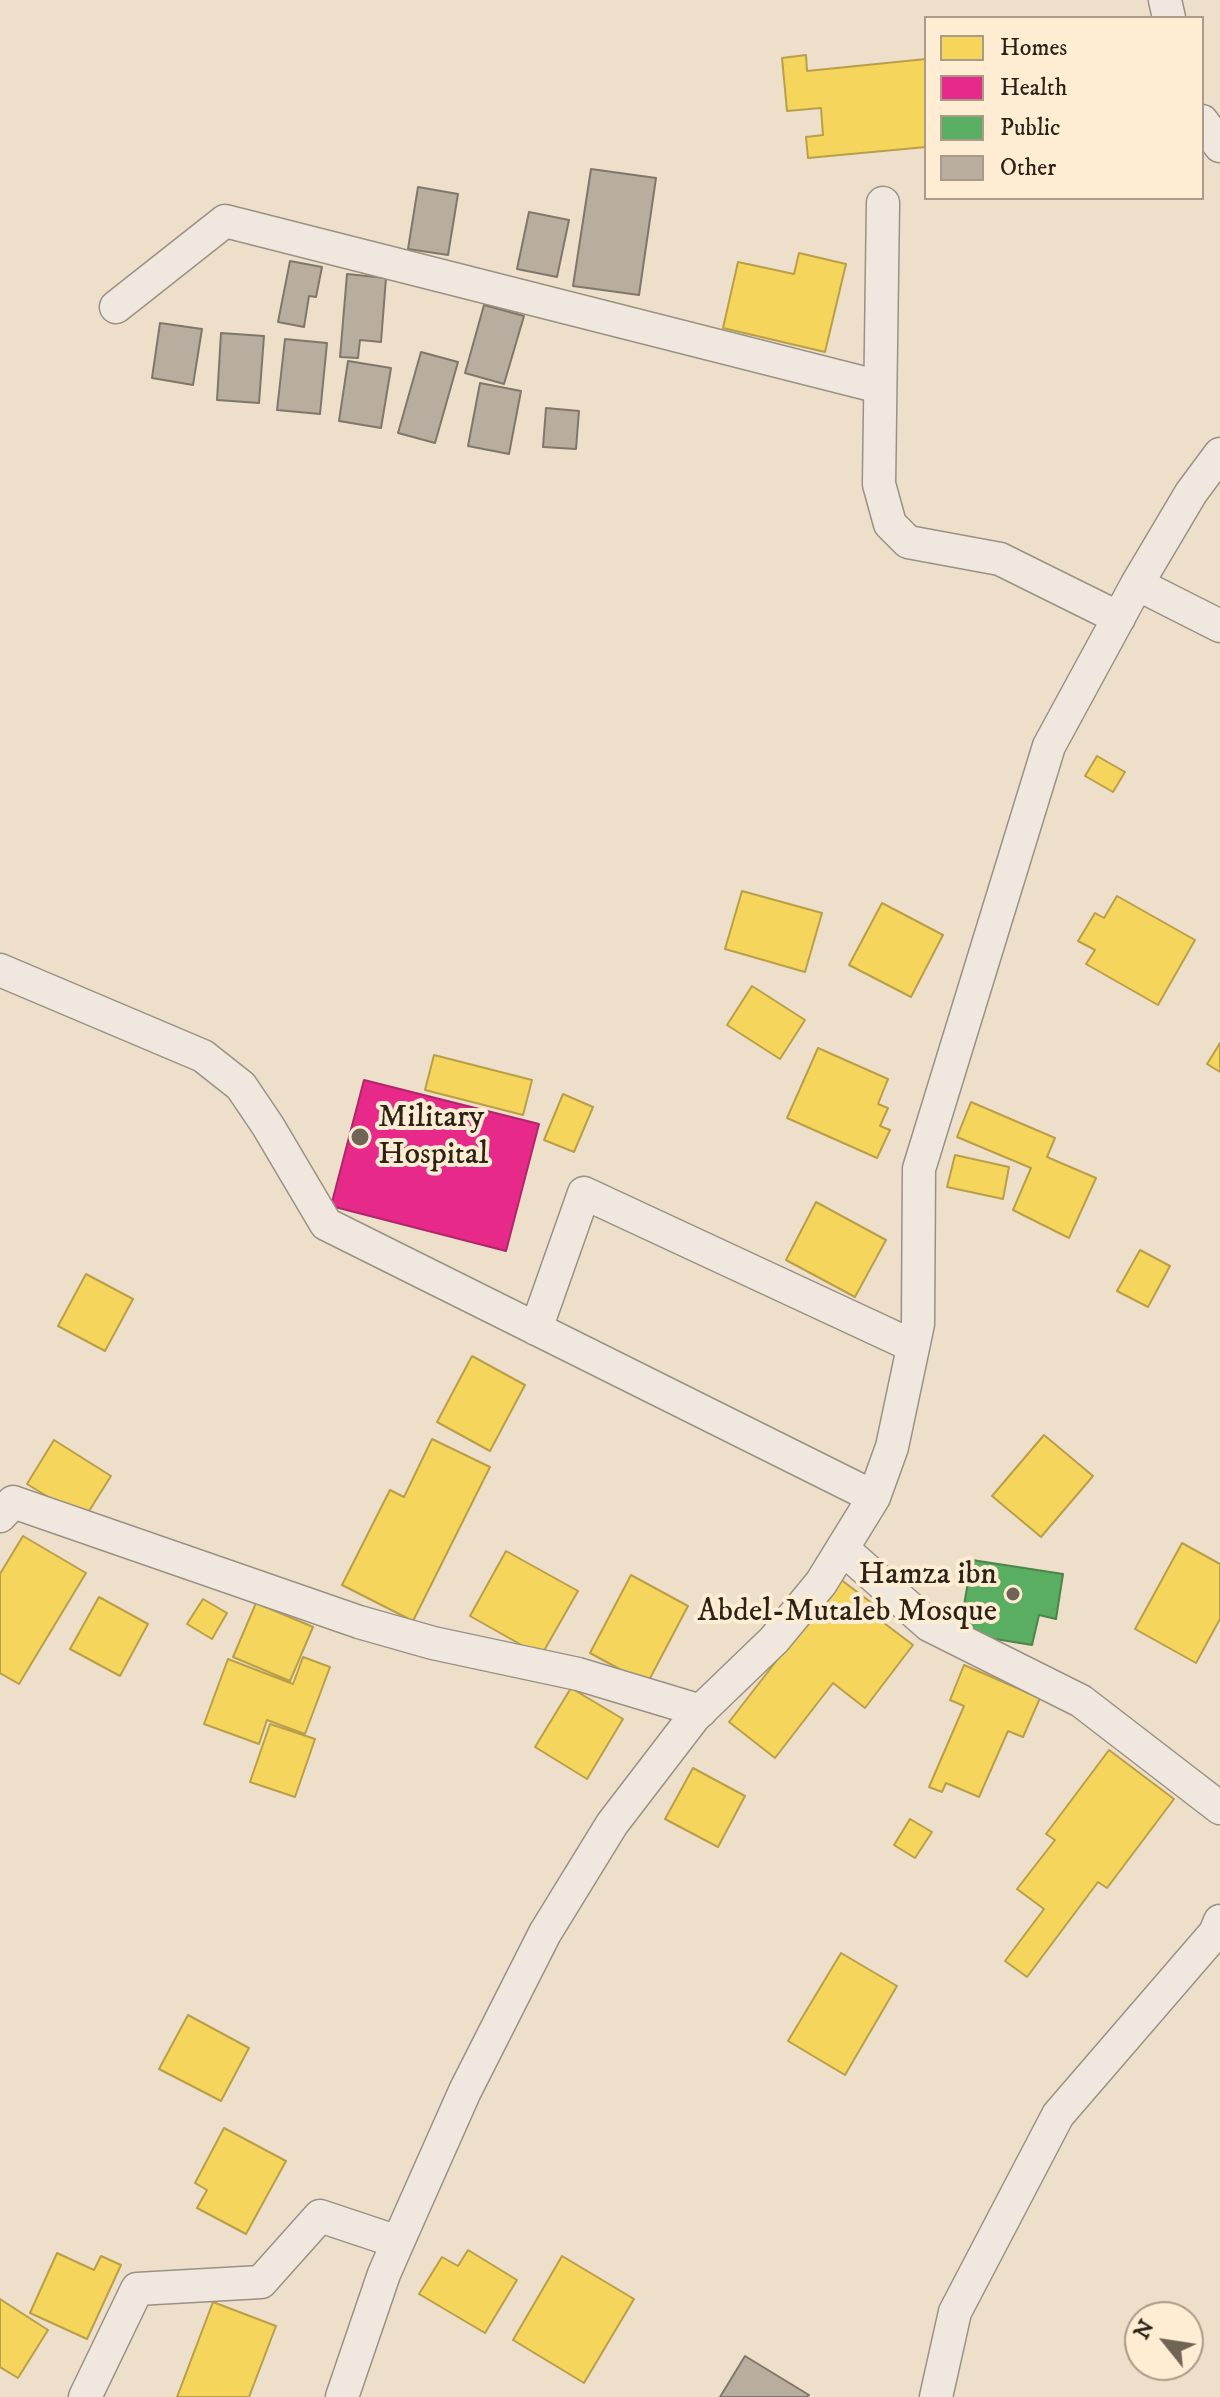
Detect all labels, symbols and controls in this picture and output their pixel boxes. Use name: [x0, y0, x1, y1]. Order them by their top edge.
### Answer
legend: [924, 16, 1204, 200]
text: Homes: [1000, 33, 1067, 63]
text: Health: [1000, 73, 1067, 103]
text: Public: [1000, 113, 1060, 143]
text: Other: [1000, 153, 1056, 183]
place label: Military Hospital: [378, 1100, 488, 1175]
marker: Military Hospital: [349, 1126, 371, 1148]
place label: Hamza ibn Abdel-Mutaleb Mosque: [698, 1557, 997, 1632]
marker: Hamza ibn Abdel-Mutaleb Mosque: [1004, 1585, 1022, 1603]
north arrow: [1124, 2301, 1204, 2381]
text: N: [1128, 2315, 1161, 2344]

